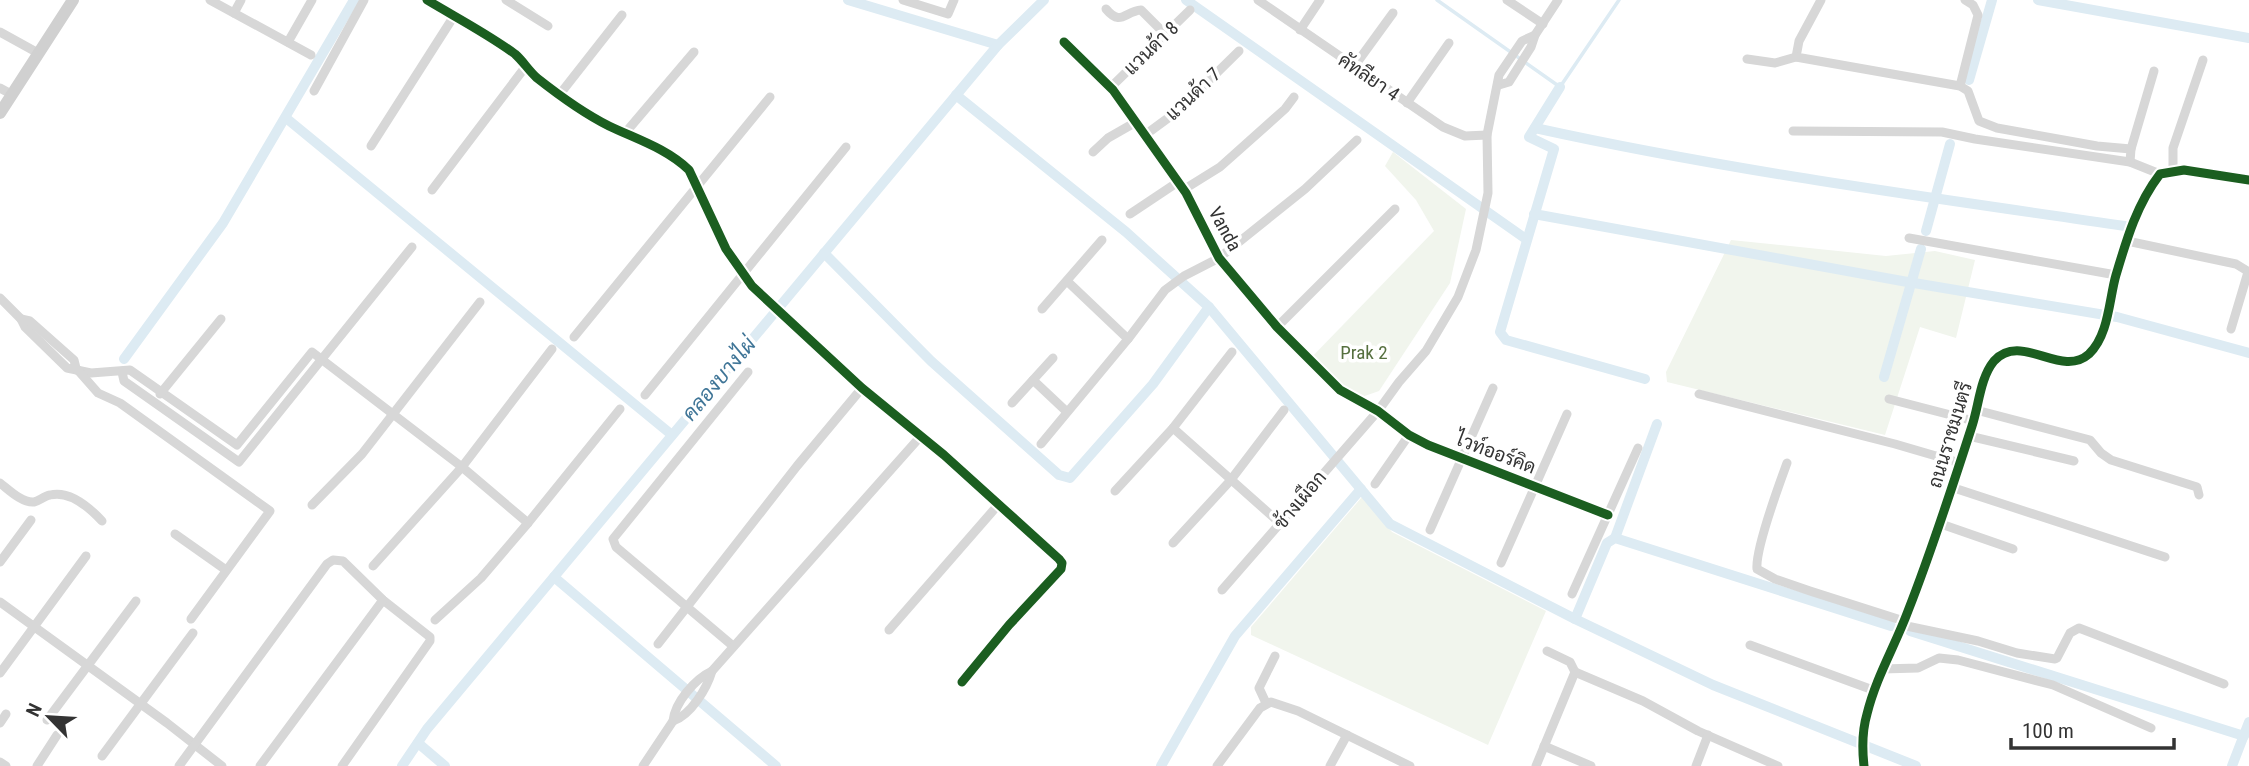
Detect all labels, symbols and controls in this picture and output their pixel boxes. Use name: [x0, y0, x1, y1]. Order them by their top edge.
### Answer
street label: แวนด้า 8: [1119, 16, 1183, 80]
street label: คัทลียา 4: [1334, 47, 1405, 106]
street label: แวนด้า 7: [1161, 63, 1225, 125]
street label: Vanda: [1204, 203, 1246, 255]
water label: คลองบางไผ่: [677, 331, 761, 425]
park label: Prak 2: [1340, 341, 1388, 364]
street label: ถนนราชมนตรี: [1922, 379, 1977, 491]
street label: ไวท์ออร์คิด: [1451, 426, 1540, 479]
street label: ช้างเผือก: [1269, 466, 1331, 534]
north arrow: [14, 682, 84, 752]
text: N: [21, 700, 47, 720]
scale bar: [2011, 706, 2174, 750]
text: 100 m: [2022, 719, 2074, 743]

